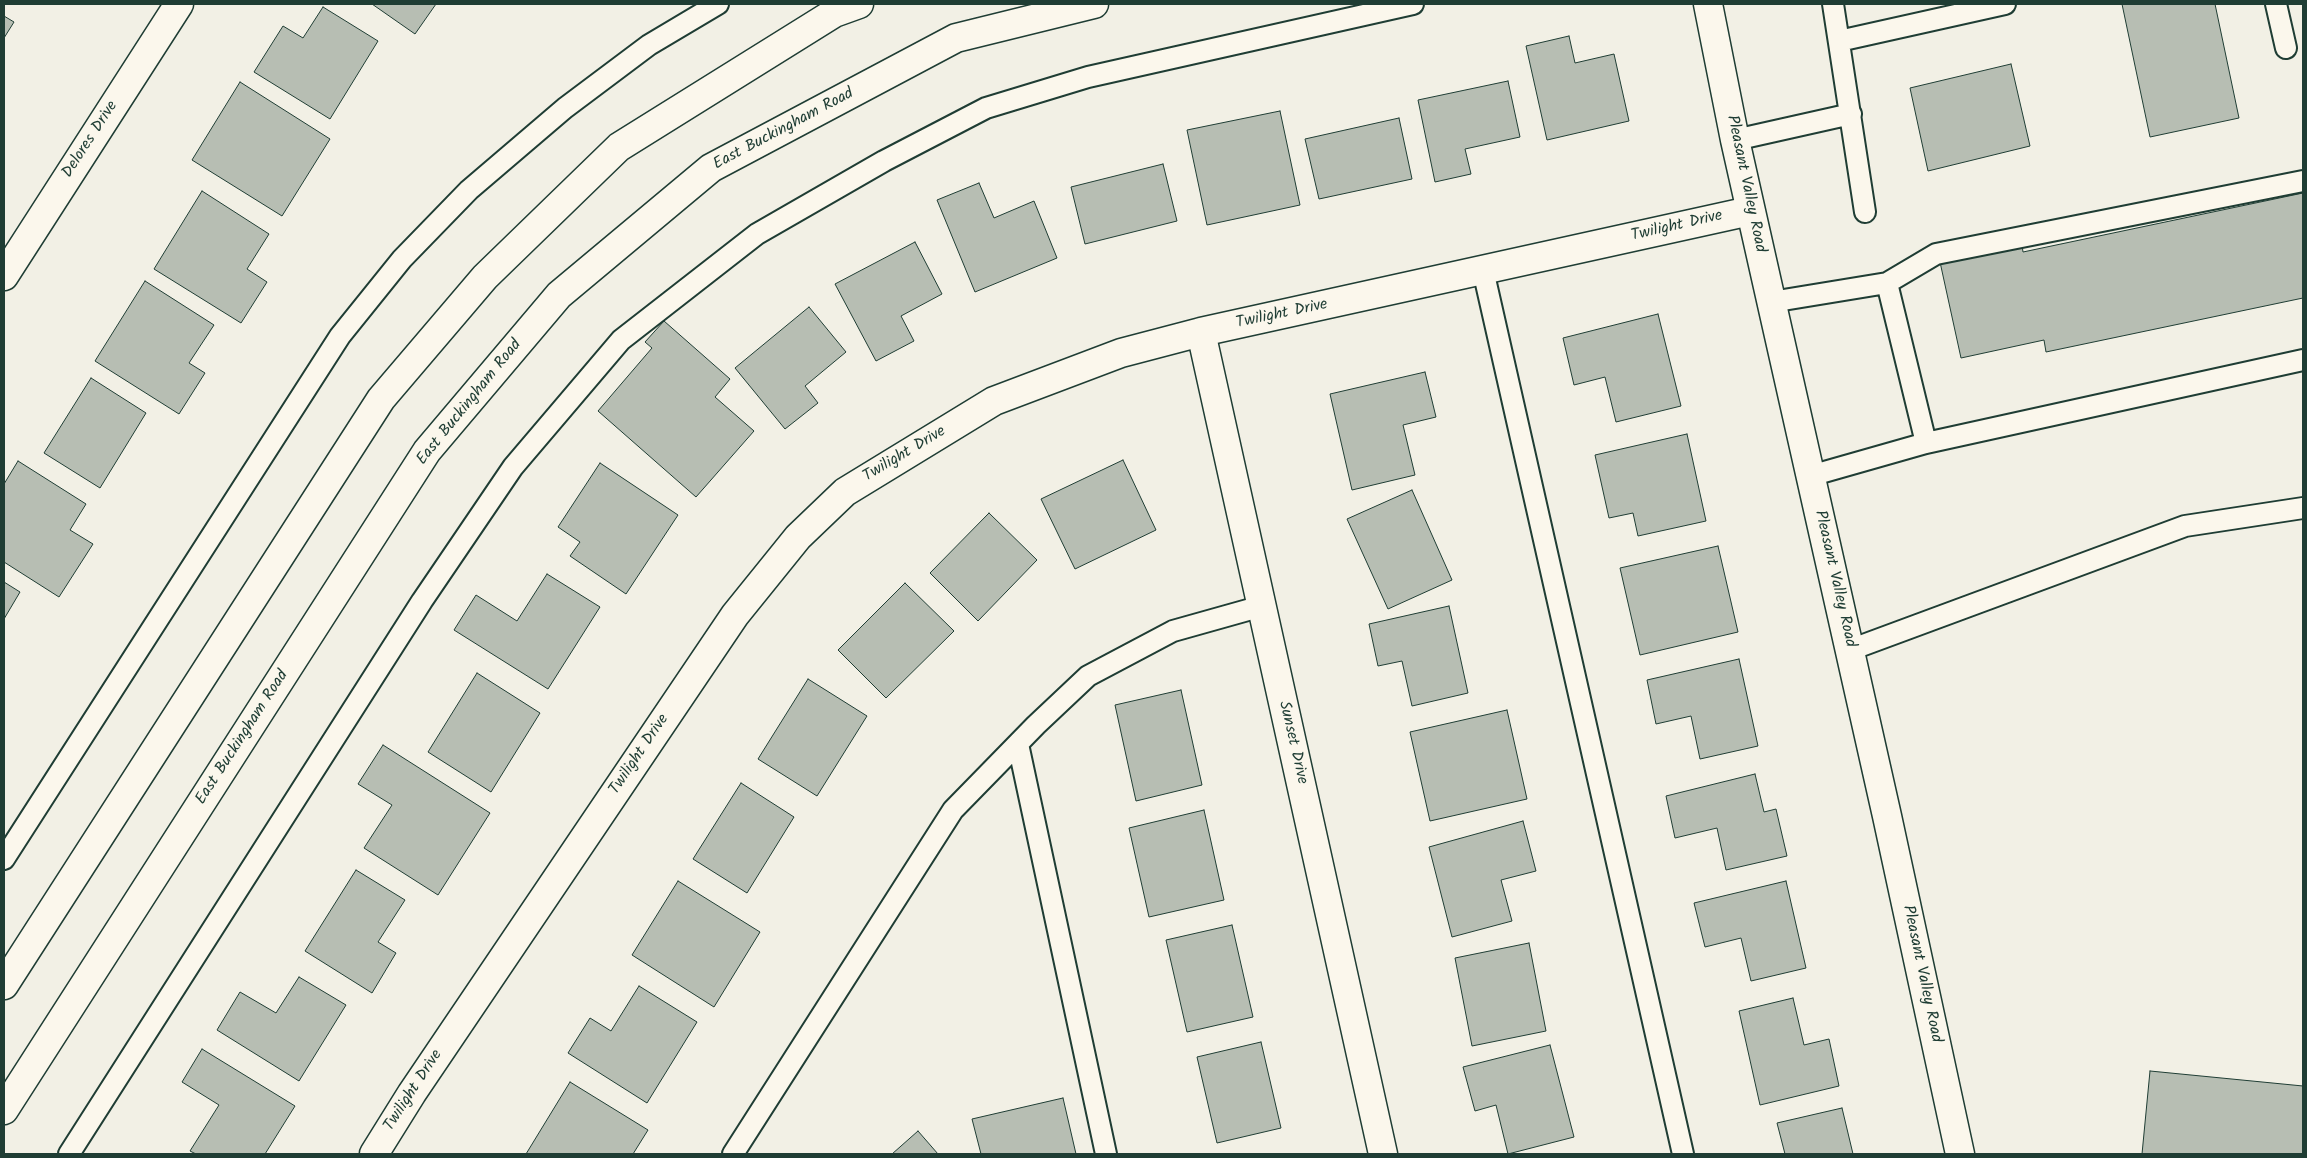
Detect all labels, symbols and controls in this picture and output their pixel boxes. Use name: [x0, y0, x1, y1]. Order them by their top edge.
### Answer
street label: East Buckingham Road: [711, 85, 857, 175]
street label: Delores Drive: [59, 98, 123, 182]
street label: Pleasant Valley Road: [1721, 114, 1769, 254]
street label: Twilight Drive: [1630, 207, 1724, 247]
street label: Twilight Drive: [1235, 296, 1329, 334]
street label: East Buckingham Road: [413, 336, 527, 470]
street label: Twilight Drive: [860, 423, 950, 487]
street label: Pleasant Valley Road: [1809, 509, 1859, 649]
street label: East Buckingham Road: [192, 667, 294, 809]
street label: Sunset Drive: [1273, 700, 1311, 786]
street label: Twilight Drive: [606, 711, 674, 799]
street label: Pleasant Valley Road: [1897, 904, 1945, 1044]
street label: Twilight Drive: [381, 1047, 447, 1135]

